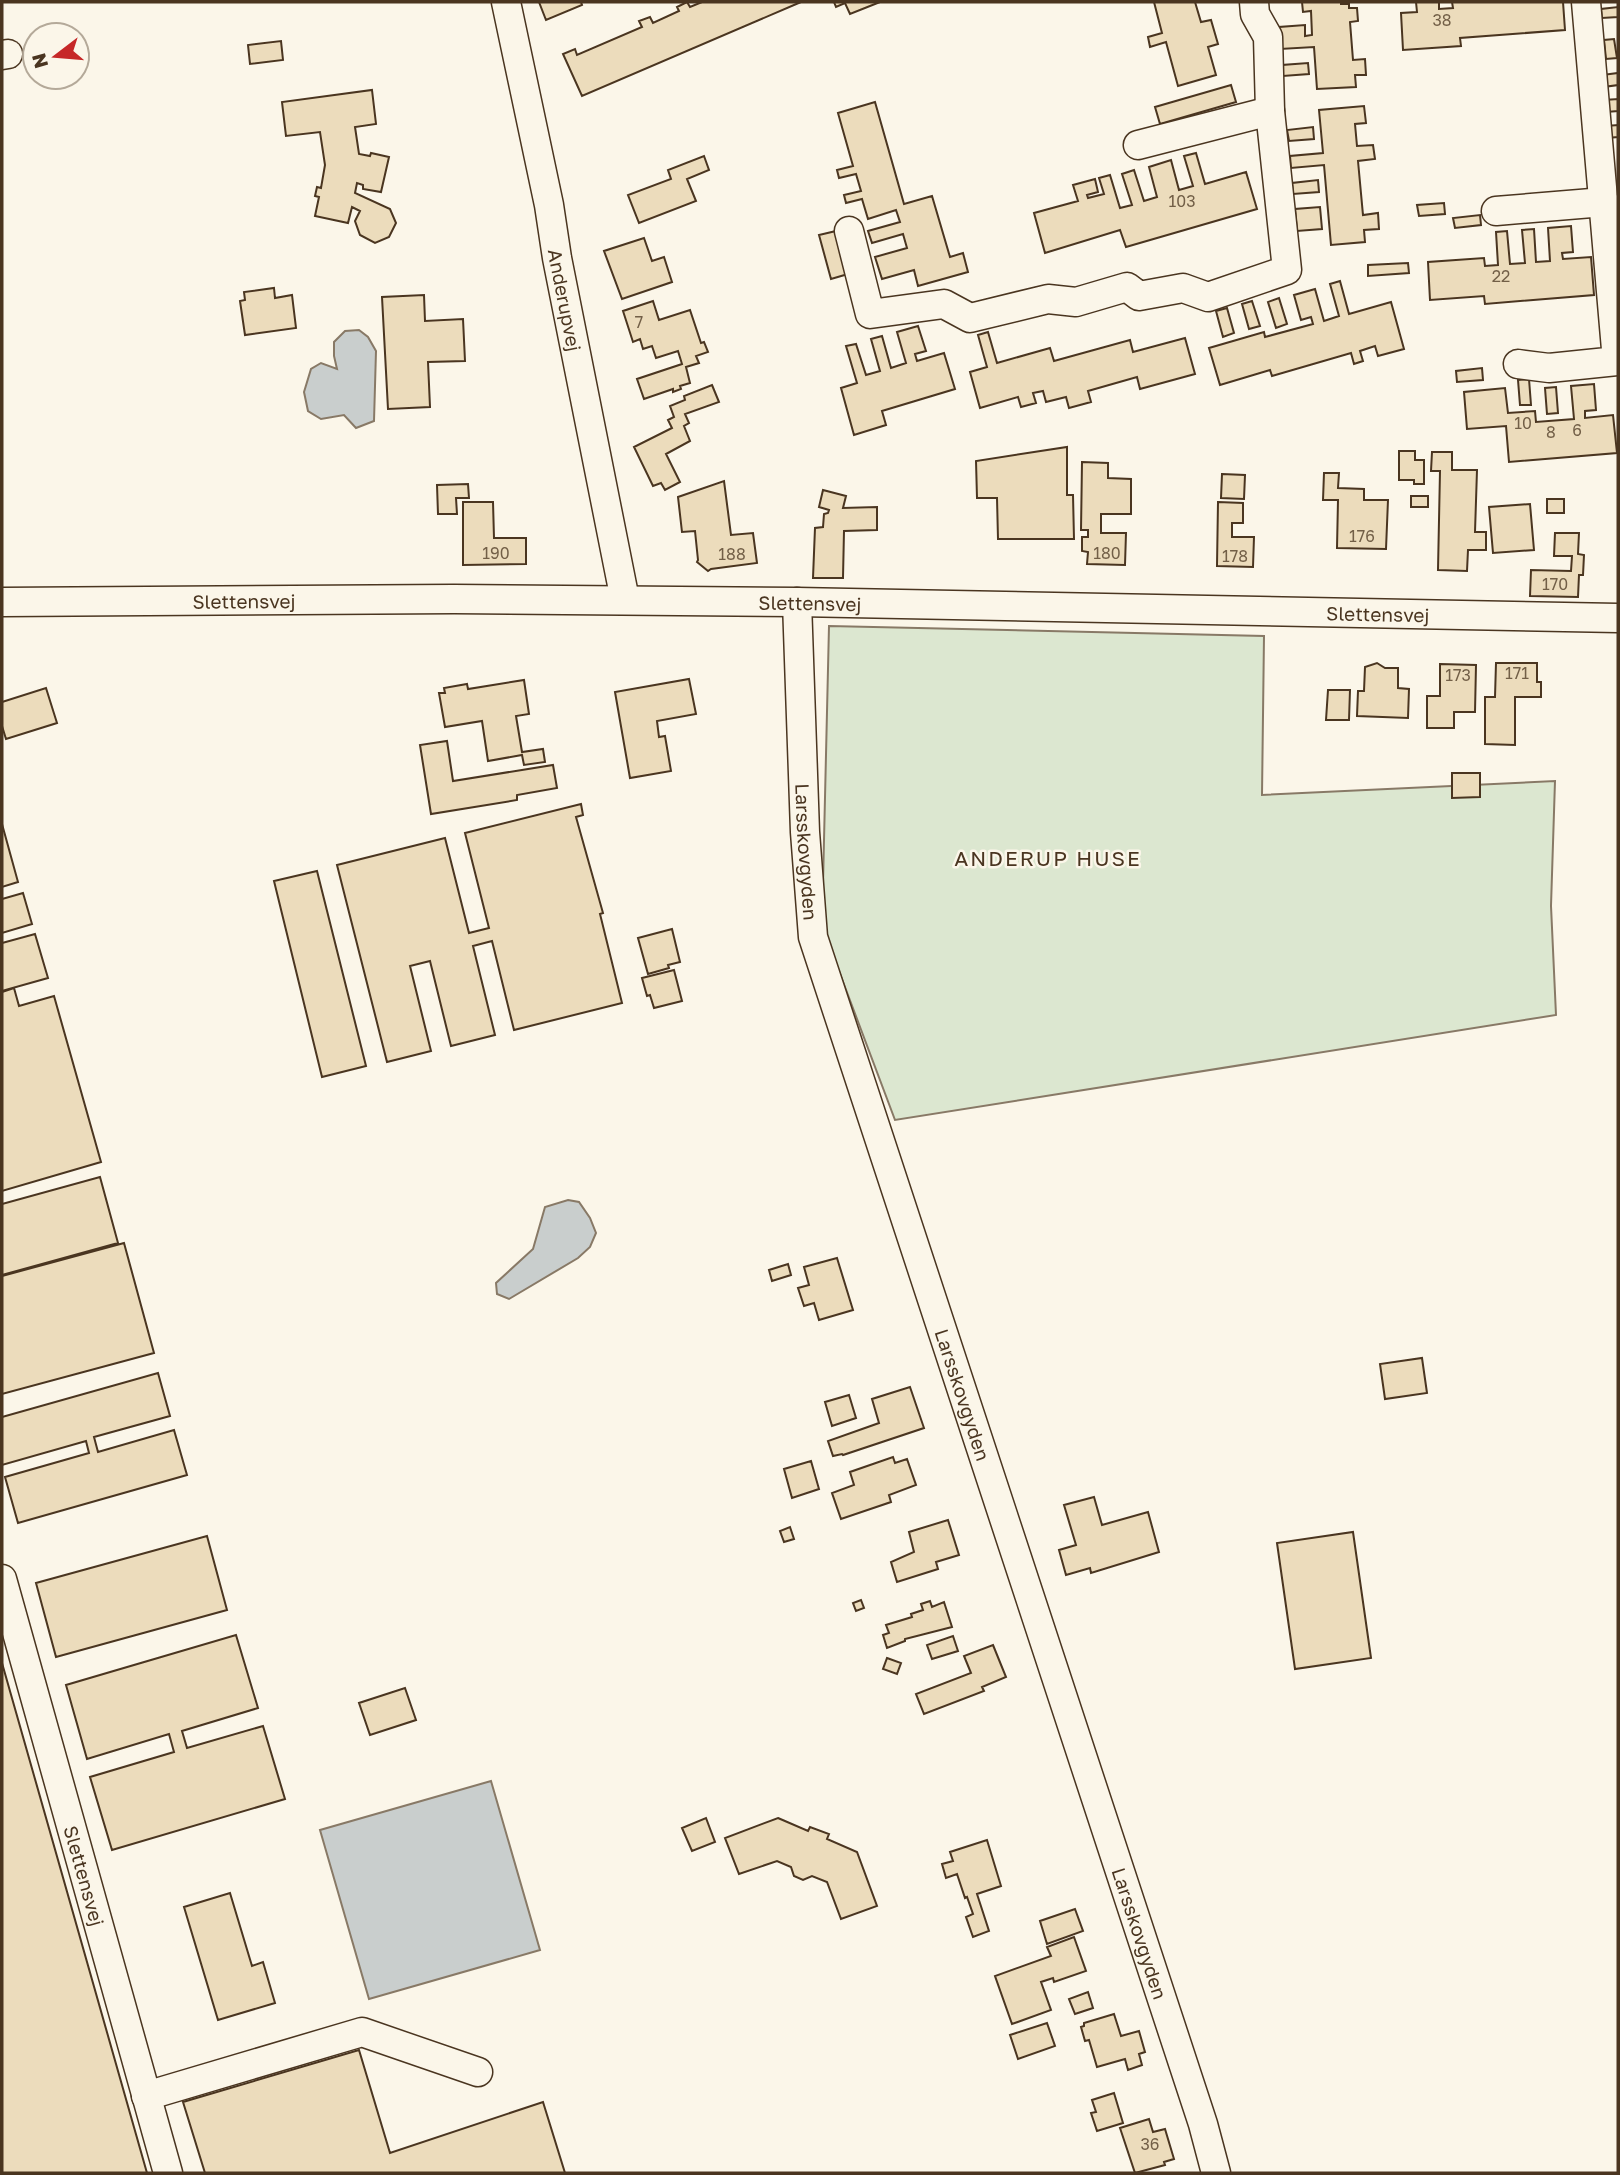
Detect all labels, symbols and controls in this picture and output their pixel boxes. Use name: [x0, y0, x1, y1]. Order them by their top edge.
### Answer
house number: 38: [1432, 10, 1452, 30]
north arrow: [21, 21, 91, 91]
text: N: [26, 51, 52, 71]
house number: 103: [1168, 191, 1196, 211]
street label: Anderupvej: [544, 247, 587, 353]
house number: 22: [1492, 266, 1510, 286]
house number: 7: [635, 312, 643, 332]
house number: 10: [1514, 413, 1532, 433]
house number: 6: [1572, 420, 1582, 440]
house number: 8: [1546, 422, 1556, 442]
house number: 176: [1349, 526, 1375, 546]
house number: 190: [482, 543, 510, 563]
house number: 180: [1093, 543, 1121, 563]
house number: 188: [718, 544, 746, 564]
house number: 178: [1222, 546, 1248, 566]
house number: 170: [1542, 574, 1568, 594]
street label: Slettensvej: [192, 589, 296, 612]
street label: Slettensvej: [758, 590, 862, 615]
street label: Slettensvej: [1326, 601, 1430, 626]
house number: 171: [1505, 663, 1529, 683]
house number: 173: [1445, 665, 1471, 685]
street label: Larsskovgyden: [792, 783, 823, 921]
district label: ANDERUP HUSE: [954, 845, 1142, 871]
street label: Larsskovgyden: [931, 1326, 996, 1463]
street label: Slettensvej: [60, 1823, 110, 1928]
street label: Larsskovgyden: [1108, 1864, 1173, 2002]
house number: 36: [1140, 2134, 1160, 2154]

